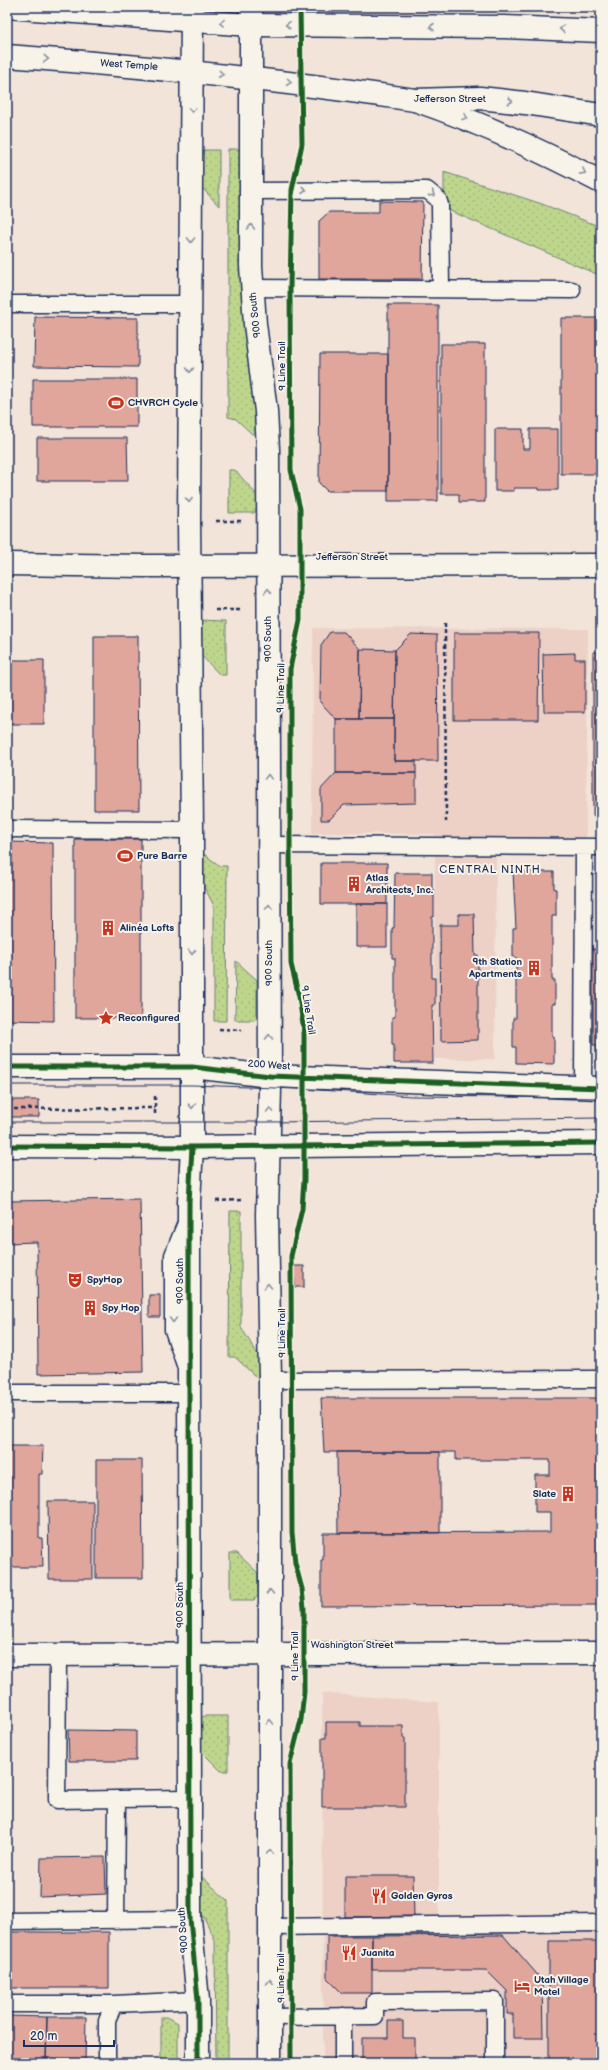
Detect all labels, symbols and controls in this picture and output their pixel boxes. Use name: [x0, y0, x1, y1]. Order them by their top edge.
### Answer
one-way arrow: [219, 18, 225, 27]
one-way arrow: [285, 21, 291, 29]
one-way arrow: [429, 23, 435, 31]
one-way arrow: [559, 24, 565, 33]
one-way arrow: [43, 55, 49, 64]
street label: West Temple: [100, 57, 158, 73]
one-way arrow: [218, 69, 224, 78]
one-way arrow: [286, 77, 292, 86]
street label: Jefferson Street: [414, 93, 486, 105]
one-way arrow: [507, 96, 513, 105]
one-way arrow: [188, 107, 196, 113]
one-way arrow: [461, 113, 468, 121]
one-way arrow: [578, 167, 586, 175]
one-way arrow: [301, 186, 307, 194]
one-way arrow: [428, 189, 435, 196]
one-way arrow: [247, 224, 255, 230]
one-way arrow: [187, 237, 195, 243]
street label: 900 South: [247, 291, 263, 338]
street label: 9 Line Trail: [276, 341, 288, 391]
one-way arrow: [186, 367, 194, 373]
sports icon: CHVRCH Cycle: [107, 394, 125, 412]
place label: CHVRCH Cycle: [128, 397, 198, 409]
one-way arrow: [185, 497, 193, 503]
street label: Jefferson Street: [316, 551, 388, 563]
one-way arrow: [264, 588, 272, 594]
street label: 900 South: [262, 616, 274, 662]
street label: 9 Line Trail: [275, 663, 287, 713]
one-way arrow: [264, 774, 272, 780]
sports icon: Pure Barre: [116, 847, 134, 865]
place label: Pure Barre: [137, 850, 188, 862]
district label: CENTRAL NINTH: [439, 863, 541, 876]
place label: Atlas Architects, Inc.: [365, 872, 433, 896]
building icon: Atlas Architects, Inc.: [345, 875, 363, 893]
one-way arrow: [265, 904, 273, 910]
building icon: Alinéa Lofts: [99, 919, 117, 937]
place label: Alinéa Lofts: [119, 922, 174, 934]
street label: 900 South: [263, 940, 275, 986]
one-way arrow: [188, 949, 196, 955]
place label: 9th Station Apartments: [468, 956, 522, 980]
building icon: 9th Station Apartments: [525, 959, 543, 977]
street label: 9 Line Trail: [298, 985, 318, 1035]
place icon: Reconfigured: [97, 1009, 115, 1027]
place label: Reconfigured: [118, 1012, 180, 1024]
one-way arrow: [265, 1034, 273, 1040]
street label: 200 West: [247, 1058, 291, 1072]
one-way arrow: [188, 1103, 196, 1109]
one-way arrow: [266, 1107, 274, 1113]
street label: 900 South: [174, 1258, 186, 1304]
theatre icon: SpyHop: [66, 1271, 84, 1289]
place label: SpyHop: [87, 1274, 122, 1286]
one-way arrow: [264, 1283, 272, 1289]
building icon: Spy Hop: [81, 1299, 99, 1317]
place label: Spy Hop: [102, 1302, 140, 1314]
street label: 9 Line Trail: [276, 1308, 288, 1358]
one-way arrow: [169, 1317, 177, 1323]
building icon: Slate: [559, 1485, 577, 1503]
place label: Slate: [533, 1488, 556, 1500]
street label: 900 South: [174, 1582, 186, 1628]
one-way arrow: [266, 1589, 274, 1595]
street label: 9 Line Trail: [289, 1631, 301, 1681]
street label: Washington Street: [311, 1639, 393, 1651]
one-way arrow: [266, 1719, 274, 1725]
one-way arrow: [266, 1849, 274, 1855]
restaurant icon: Golden Gyros: [370, 1887, 388, 1905]
place label: Golden Gyros: [391, 1890, 453, 1902]
street label: 900 South: [175, 1906, 191, 1953]
restaurant icon: Juanita: [340, 1944, 358, 1962]
place label: Juanita: [361, 1947, 395, 1959]
street label: 9 Line Trail: [275, 1953, 287, 2003]
place label: Utah Village Motel: [534, 1974, 589, 1998]
hotel icon: Utah Village Motel: [513, 1977, 531, 1995]
one-way arrow: [266, 1979, 274, 1985]
scale bar: [24, 2022, 114, 2048]
text: 20 m: [30, 2029, 57, 2044]

